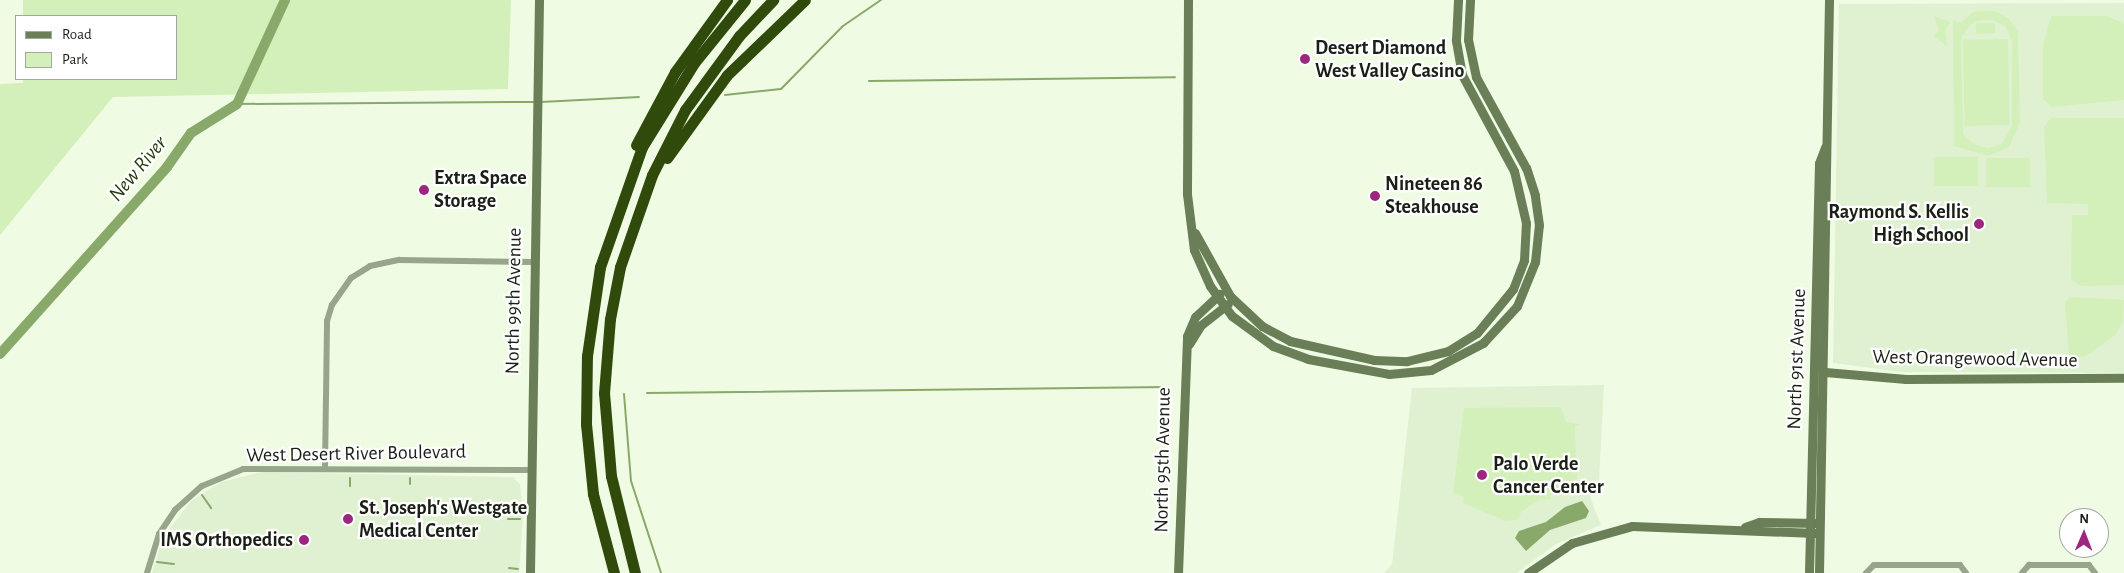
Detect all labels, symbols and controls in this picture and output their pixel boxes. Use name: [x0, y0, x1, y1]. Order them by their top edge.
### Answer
legend: [15, 15, 178, 80]
text: Road: [62, 27, 92, 42]
place label: Desert Diamond West Valley Casino: [1315, 36, 1464, 83]
text: Park: [62, 52, 88, 67]
marker: Desert Diamond West Valley Casino: [1299, 53, 1311, 65]
water label: New River: [103, 131, 173, 207]
place label: Extra Space Storage: [434, 166, 527, 213]
place label: Nineteen 86 Steakhouse: [1385, 173, 1483, 220]
marker: Extra Space Storage: [418, 184, 430, 196]
marker: Nineteen 86 Steakhouse: [1369, 190, 1381, 202]
place label: Raymond S. Kellis High School: [1828, 200, 1969, 247]
marker: Raymond S. Kellis High School: [1973, 218, 1985, 230]
street label: North 99th Avenue: [501, 228, 527, 374]
street label: North 91st Avenue: [1783, 288, 1811, 430]
street label: West Orangewood Avenue: [1872, 345, 2078, 373]
street label: North 95th Avenue: [1150, 387, 1176, 533]
street label: West Desert River Boulevard: [246, 440, 466, 468]
place label: Palo Verde Cancer Center: [1493, 452, 1604, 499]
marker: Palo Verde Cancer Center: [1475, 468, 1489, 482]
place label: St. Joseph's Westgate Medical Center: [359, 496, 527, 543]
north arrow: [2059, 508, 2109, 558]
marker: St. Joseph's Westgate Medical Center: [341, 512, 355, 526]
text: N: [2079, 512, 2089, 526]
place label: IMS Orthopedics: [160, 528, 293, 552]
marker: IMS Orthopedics: [297, 533, 311, 547]

